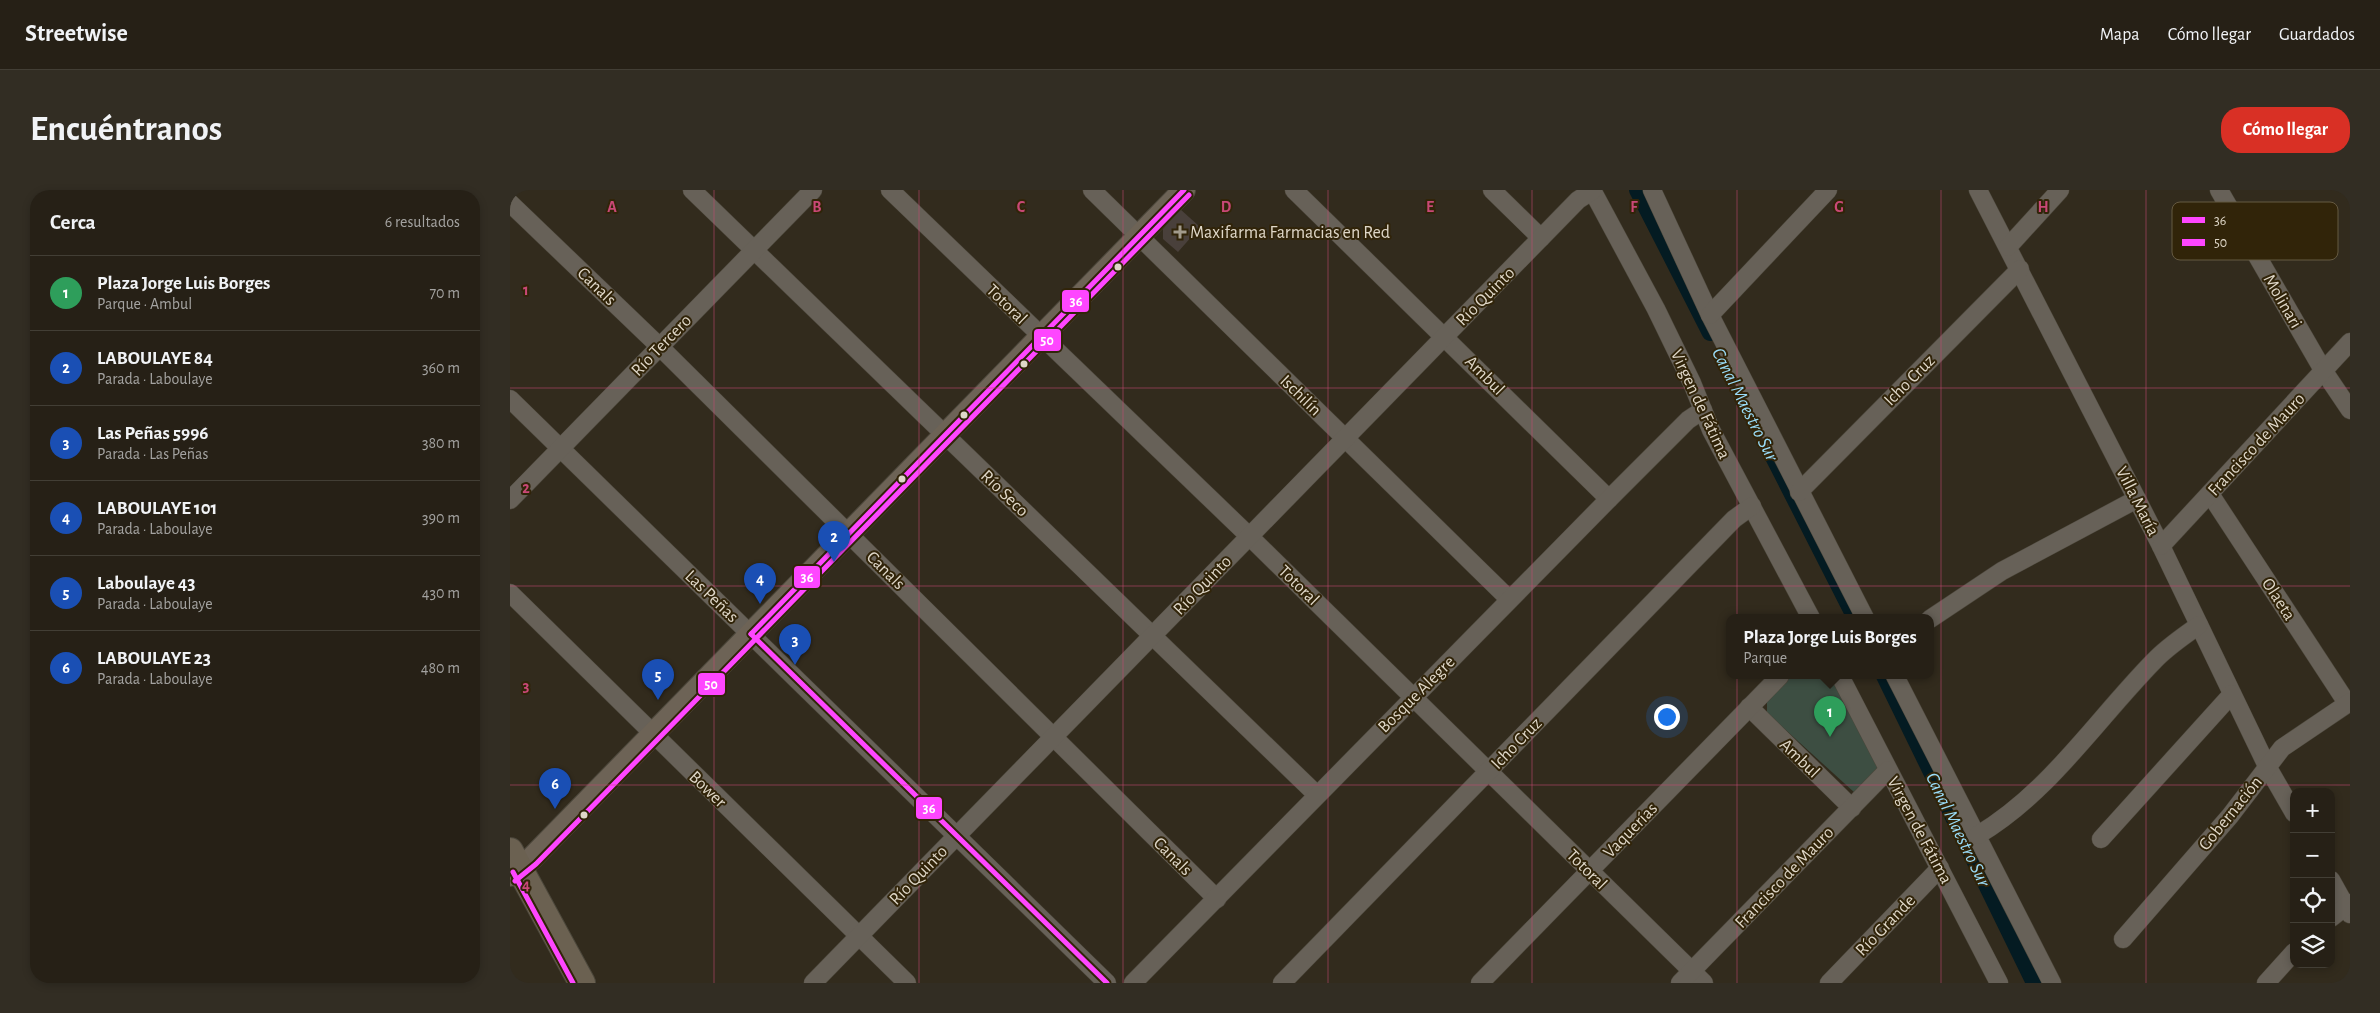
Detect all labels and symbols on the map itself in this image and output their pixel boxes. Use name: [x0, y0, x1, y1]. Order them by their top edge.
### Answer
text: A: [607, 199, 617, 215]
text: B: [812, 199, 822, 215]
text: C: [1017, 199, 1026, 215]
text: D: [1221, 199, 1232, 215]
text: E: [1426, 199, 1434, 215]
text: F: [1630, 199, 1638, 215]
text: G: [1834, 199, 1844, 215]
text: H: [2037, 199, 2049, 215]
legend: [2172, 202, 2338, 260]
text: 36: [2214, 214, 2226, 228]
place label: Maxifarma Farmacias en Red: [1190, 224, 1390, 242]
marker: Maxifarma Farmacias en Red: [1174, 226, 1186, 238]
text: 50: [2214, 236, 2227, 250]
unlabelled marker: [1113, 262, 1123, 272]
street label: Canals: [573, 264, 619, 309]
street label: Río Quinto: [1453, 264, 1519, 330]
street label: Molinari: [2260, 271, 2305, 332]
street label: Totoral: [982, 281, 1030, 328]
text: 1: [523, 282, 529, 298]
line badge: 36: [1061, 289, 1090, 313]
text: 36: [1070, 295, 1083, 309]
street label: Río Tercero: [628, 311, 695, 380]
line badge: 50: [1033, 328, 1062, 352]
text: 50: [1040, 334, 1054, 348]
water label: Canal Maestro Sur: [1708, 345, 1782, 465]
street label: Virgen de Fátima: [1667, 347, 1733, 462]
street label: Icho Cruz: [1881, 352, 1939, 410]
street label: Ambul: [1461, 353, 1507, 399]
unlabelled marker: [1019, 359, 1029, 369]
street label: Ischilín: [1276, 372, 1324, 420]
street label: Francisco de Mauro: [2205, 390, 2309, 500]
unlabelled marker: [959, 410, 969, 420]
street label: Villa María: [2112, 464, 2162, 539]
street label: Río Seco: [977, 467, 1032, 521]
unlabelled marker: [897, 474, 907, 484]
text: 2: [522, 480, 530, 496]
pin: 2: [818, 521, 850, 562]
street label: Canals: [863, 548, 908, 593]
street label: Río Quinto: [1170, 552, 1235, 619]
street label: Totoral: [1274, 562, 1322, 609]
pin: 4: [744, 563, 776, 604]
line badge: 36: [793, 565, 821, 589]
street label: Las Peñas: [681, 567, 742, 626]
text: 36: [801, 571, 814, 585]
street label: Olaeta: [2258, 575, 2298, 624]
pin: 3: [779, 624, 811, 665]
street label: Bosque Alegre: [1375, 653, 1459, 737]
pin: 5: [642, 659, 674, 700]
line badge: 50: [697, 672, 726, 696]
text: 3: [523, 678, 530, 694]
text: 50: [704, 678, 718, 692]
pin: 1: [1814, 696, 1846, 737]
your location: [1654, 704, 1680, 730]
street label: Icho Cruz: [1488, 714, 1545, 773]
street label: Ambul: [1776, 736, 1823, 782]
pin: 6: [539, 768, 571, 809]
street label: Bower: [685, 768, 730, 812]
water label: Canal Maestro Sur: [1922, 770, 1994, 890]
street label: Gobernación: [2196, 773, 2266, 854]
street label: Virgen de Fátima: [1883, 774, 1955, 887]
line badge: 36: [915, 796, 943, 820]
street label: Vaquerías: [1600, 800, 1661, 862]
text: 36: [923, 802, 936, 816]
unlabelled marker: [579, 810, 589, 820]
street label: Francisco de Mauro: [1732, 823, 1838, 932]
street label: Canals: [1150, 834, 1195, 879]
street label: Río Quinto: [886, 842, 951, 909]
street label: Totoral: [1563, 846, 1610, 893]
text: 4: [522, 877, 530, 893]
street label: Río Grande: [1852, 892, 1919, 960]

